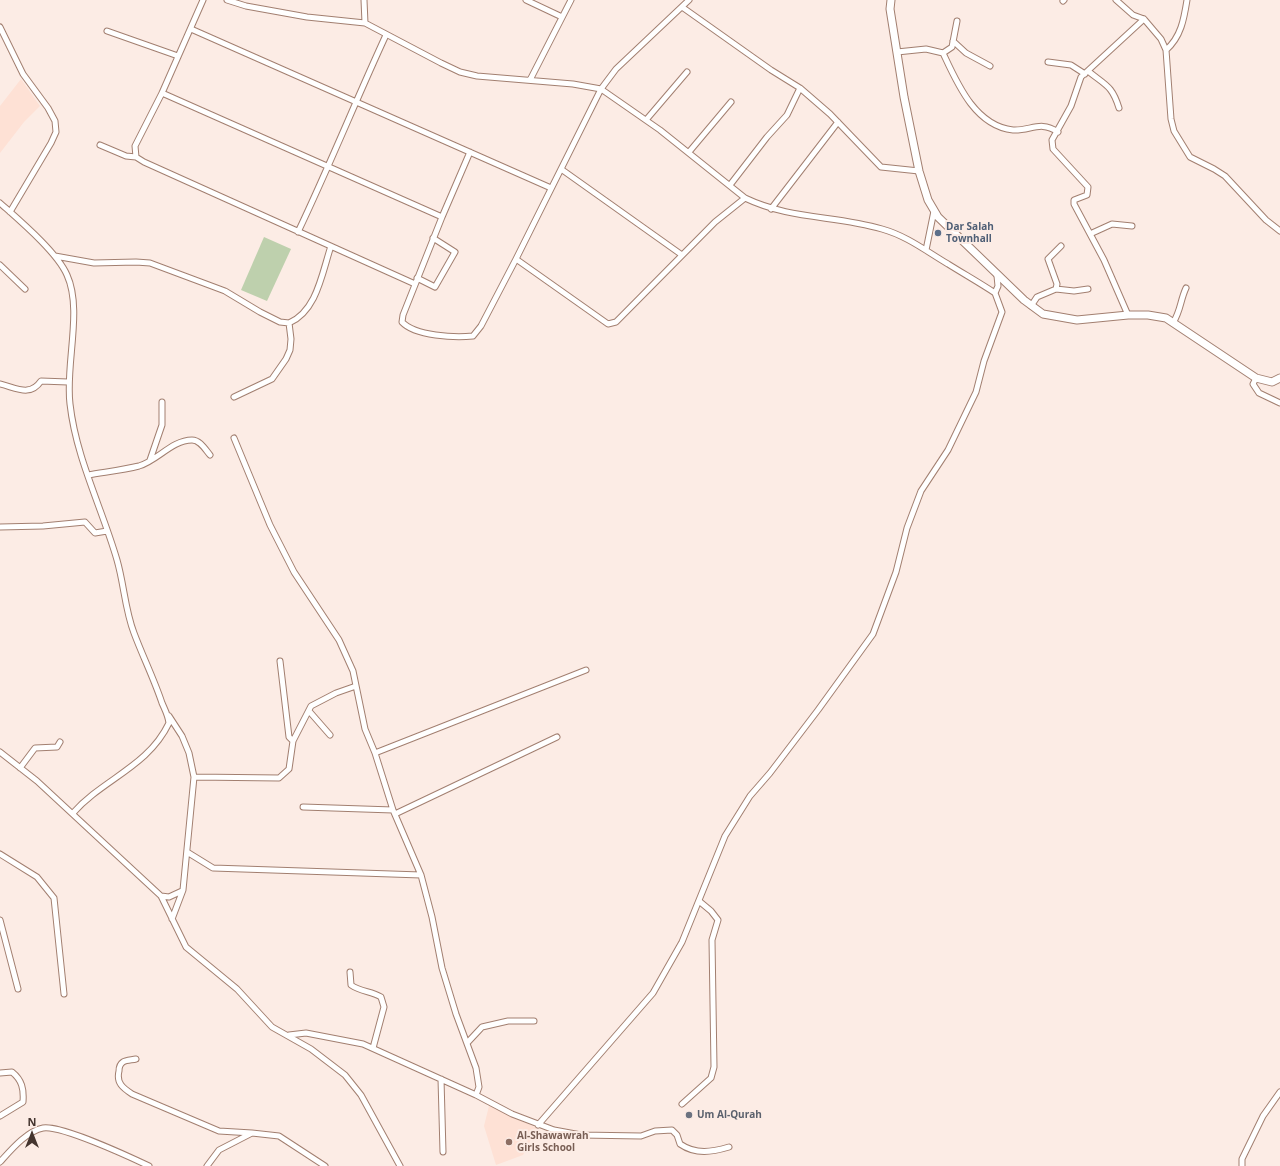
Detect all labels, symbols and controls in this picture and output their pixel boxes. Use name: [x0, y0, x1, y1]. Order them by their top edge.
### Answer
place label: Dar Salah Townhall: [946, 221, 994, 244]
marker: Dar Salah Townhall: [933, 228, 943, 238]
place label: Um Al-Qurah: [697, 1109, 762, 1121]
marker: Um Al-Qurah: [684, 1110, 694, 1120]
north arrow: [12, 1114, 52, 1154]
text: N: [28, 1114, 36, 1129]
place label: Al-Shawawrah Girls School: [517, 1130, 589, 1154]
marker: Al-Shawawrah Girls School: [504, 1137, 514, 1147]

